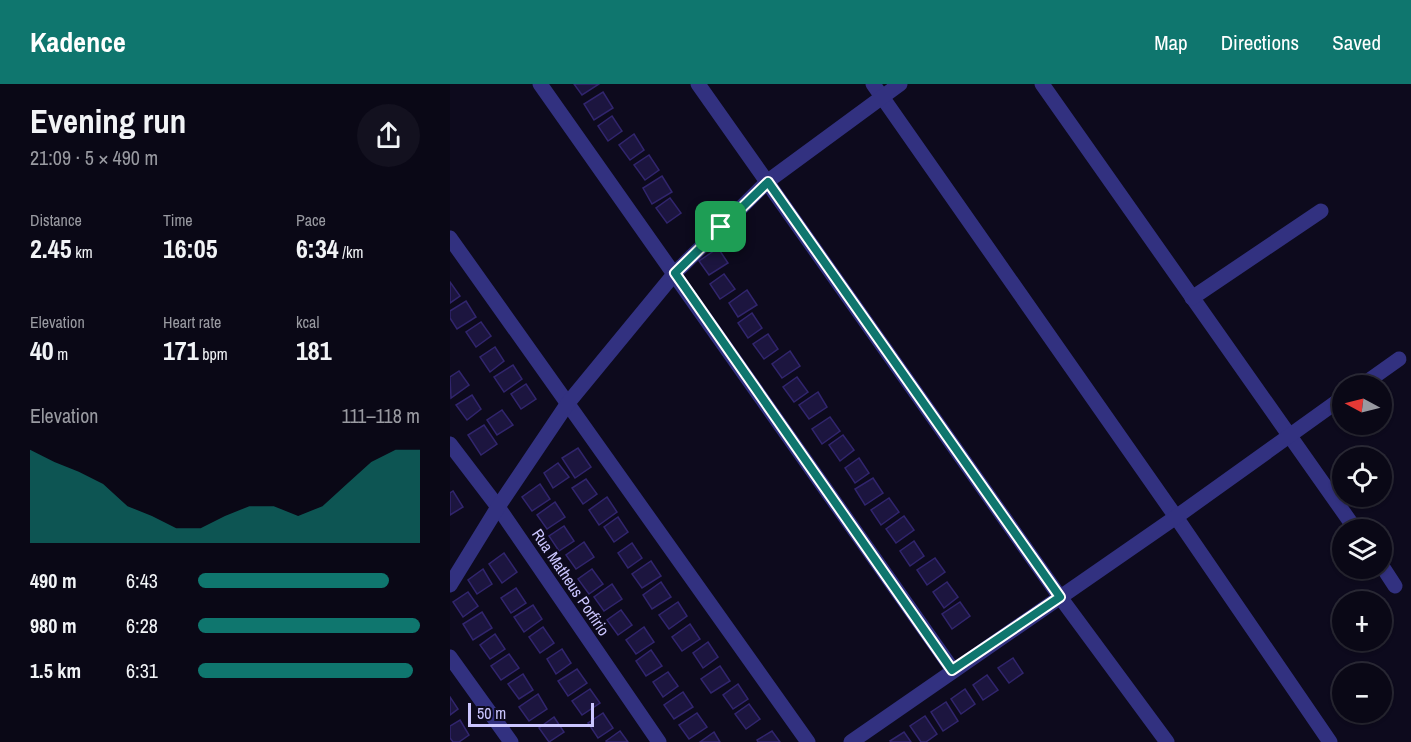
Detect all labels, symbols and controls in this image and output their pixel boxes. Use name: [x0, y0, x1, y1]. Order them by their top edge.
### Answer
text: Kadence: [30, 23, 126, 61]
text: Map: [1154, 28, 1188, 57]
text: Directions: [1221, 28, 1299, 57]
text: Saved: [1332, 28, 1381, 57]
text: Evening run: [30, 99, 186, 143]
button: share: [357, 104, 420, 167]
text: 21:09 · 5 × 490 m: [30, 144, 158, 171]
pin: [695, 201, 746, 252]
text: Distance: [30, 209, 82, 231]
text: Time: [163, 209, 193, 231]
text: Pace: [296, 209, 326, 231]
icon: arrive: [704, 210, 737, 243]
text: 2.45: [30, 231, 72, 266]
text: 16:05: [163, 231, 218, 266]
text: 6:34: [296, 231, 339, 266]
text: km: [72, 241, 93, 263]
text: /km: [339, 241, 363, 263]
text: Elevation: [30, 311, 85, 333]
text: Heart rate: [163, 311, 221, 333]
text: kcal: [296, 311, 319, 333]
text: 40: [30, 333, 54, 368]
text: 171: [163, 333, 199, 368]
text: 181: [296, 333, 332, 368]
text: m: [54, 343, 68, 365]
text: bpm: [199, 343, 228, 365]
north arrow: [1332, 375, 1392, 435]
map controls: [1332, 375, 1392, 723]
text: Elevation: [30, 402, 98, 429]
text: 111–118 m: [342, 402, 420, 429]
button: locate: [1332, 447, 1392, 507]
button: layers: [1332, 519, 1392, 579]
street label: Rua Matheus Porfirio: [527, 524, 615, 640]
text: 490 m: [30, 567, 77, 594]
text: 6:43: [126, 567, 158, 594]
button: +: [1332, 591, 1392, 651]
text: 980 m: [30, 612, 77, 639]
text: 6:28: [126, 612, 158, 639]
text: 1.5 km: [30, 657, 81, 684]
text: 6:31: [126, 657, 158, 684]
button: −: [1332, 663, 1392, 723]
scale bar: [468, 700, 594, 728]
text: 50 m: [477, 702, 506, 724]

